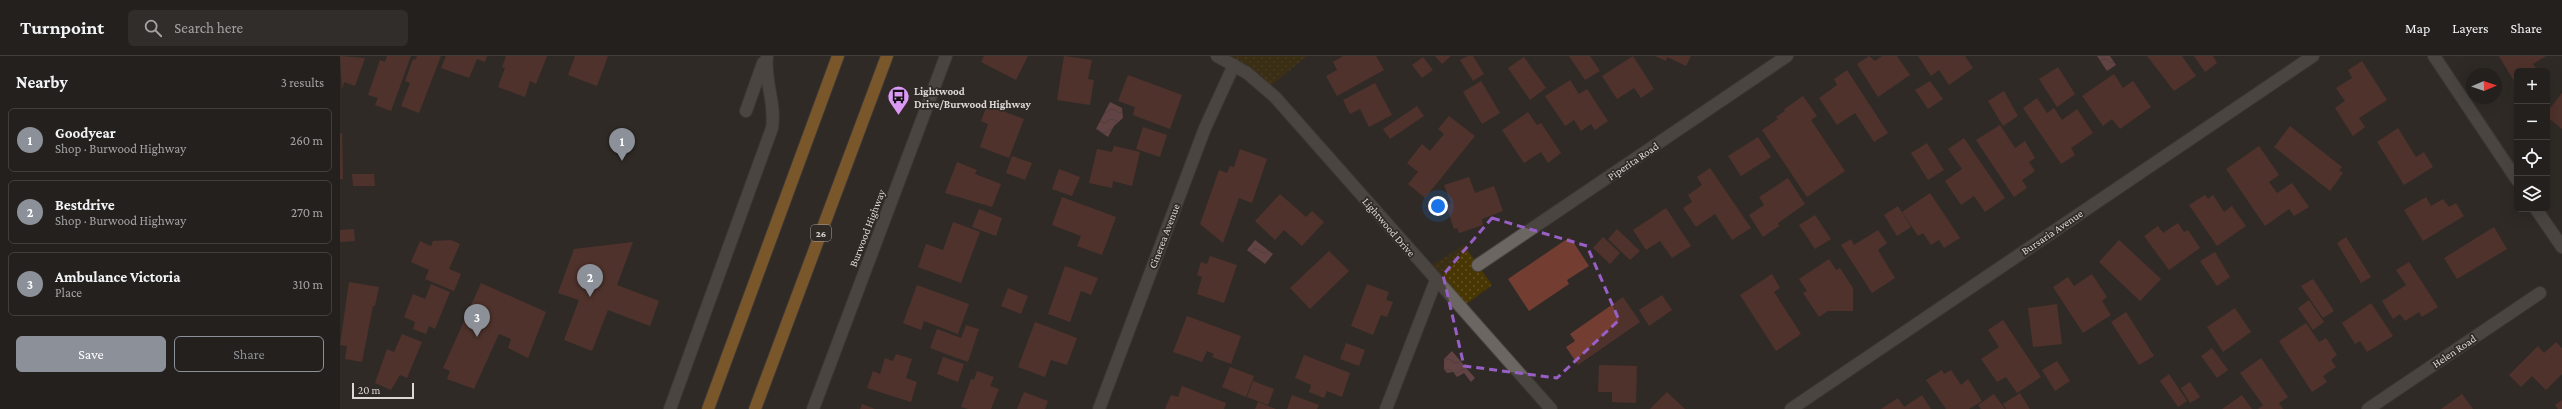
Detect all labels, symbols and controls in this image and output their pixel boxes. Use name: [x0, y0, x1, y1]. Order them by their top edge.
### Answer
search box: [128, 10, 408, 46]
text: Turnpoint: [20, 17, 104, 38]
icon: search: [142, 17, 164, 39]
text: Search here: [174, 20, 243, 36]
text: Map: [2405, 20, 2430, 36]
text: Layers: [2452, 20, 2489, 36]
text: Share: [2511, 20, 2542, 36]
north arrow: [2466, 68, 2502, 104]
map controls: [2514, 68, 2550, 212]
button: +: [2514, 68, 2550, 104]
text: Nearby: [16, 73, 68, 92]
text: 3 results: [281, 75, 324, 90]
bus stop icon: Lightwood Drive/Burwood Highway: [885, 84, 911, 117]
place label: Lightwood Drive/Burwood Highway: [914, 85, 1031, 110]
button: −: [2514, 104, 2550, 140]
text: Goodyear: [55, 125, 116, 141]
pin: 1: [609, 128, 635, 161]
text: 1: [28, 133, 32, 148]
text: 260 m: [290, 133, 323, 148]
street label: Piperita Road: [1605, 139, 1661, 183]
button: locate: [2514, 140, 2550, 176]
text: Shop · Burwood Highway: [55, 141, 186, 156]
button: layers: [2514, 176, 2550, 212]
street label: Burwood Highway: [847, 187, 889, 269]
street label: Lightwood Drive: [1359, 195, 1418, 260]
your location: [1428, 196, 1448, 216]
text: Bestdrive: [55, 197, 115, 213]
street label: Cinerea Avenue: [1146, 202, 1182, 270]
text: 2: [27, 205, 33, 220]
text: 270 m: [291, 205, 323, 220]
street label: Bursaria Avenue: [2019, 207, 2085, 257]
text: Shop · Burwood Highway: [55, 213, 186, 228]
road number: 26: [811, 225, 831, 241]
pin: 2: [577, 264, 603, 297]
text: Ambulance Victoria: [55, 269, 181, 285]
text: 3: [27, 277, 33, 292]
text: 310 m: [292, 277, 323, 292]
text: Place: [55, 285, 82, 300]
pin: 3: [464, 304, 490, 337]
street label: Helen Road: [2430, 332, 2478, 370]
button: Save: [16, 336, 166, 372]
button: Share: [174, 336, 324, 372]
scale bar: [352, 381, 414, 400]
text: 20 m: [358, 384, 380, 396]

